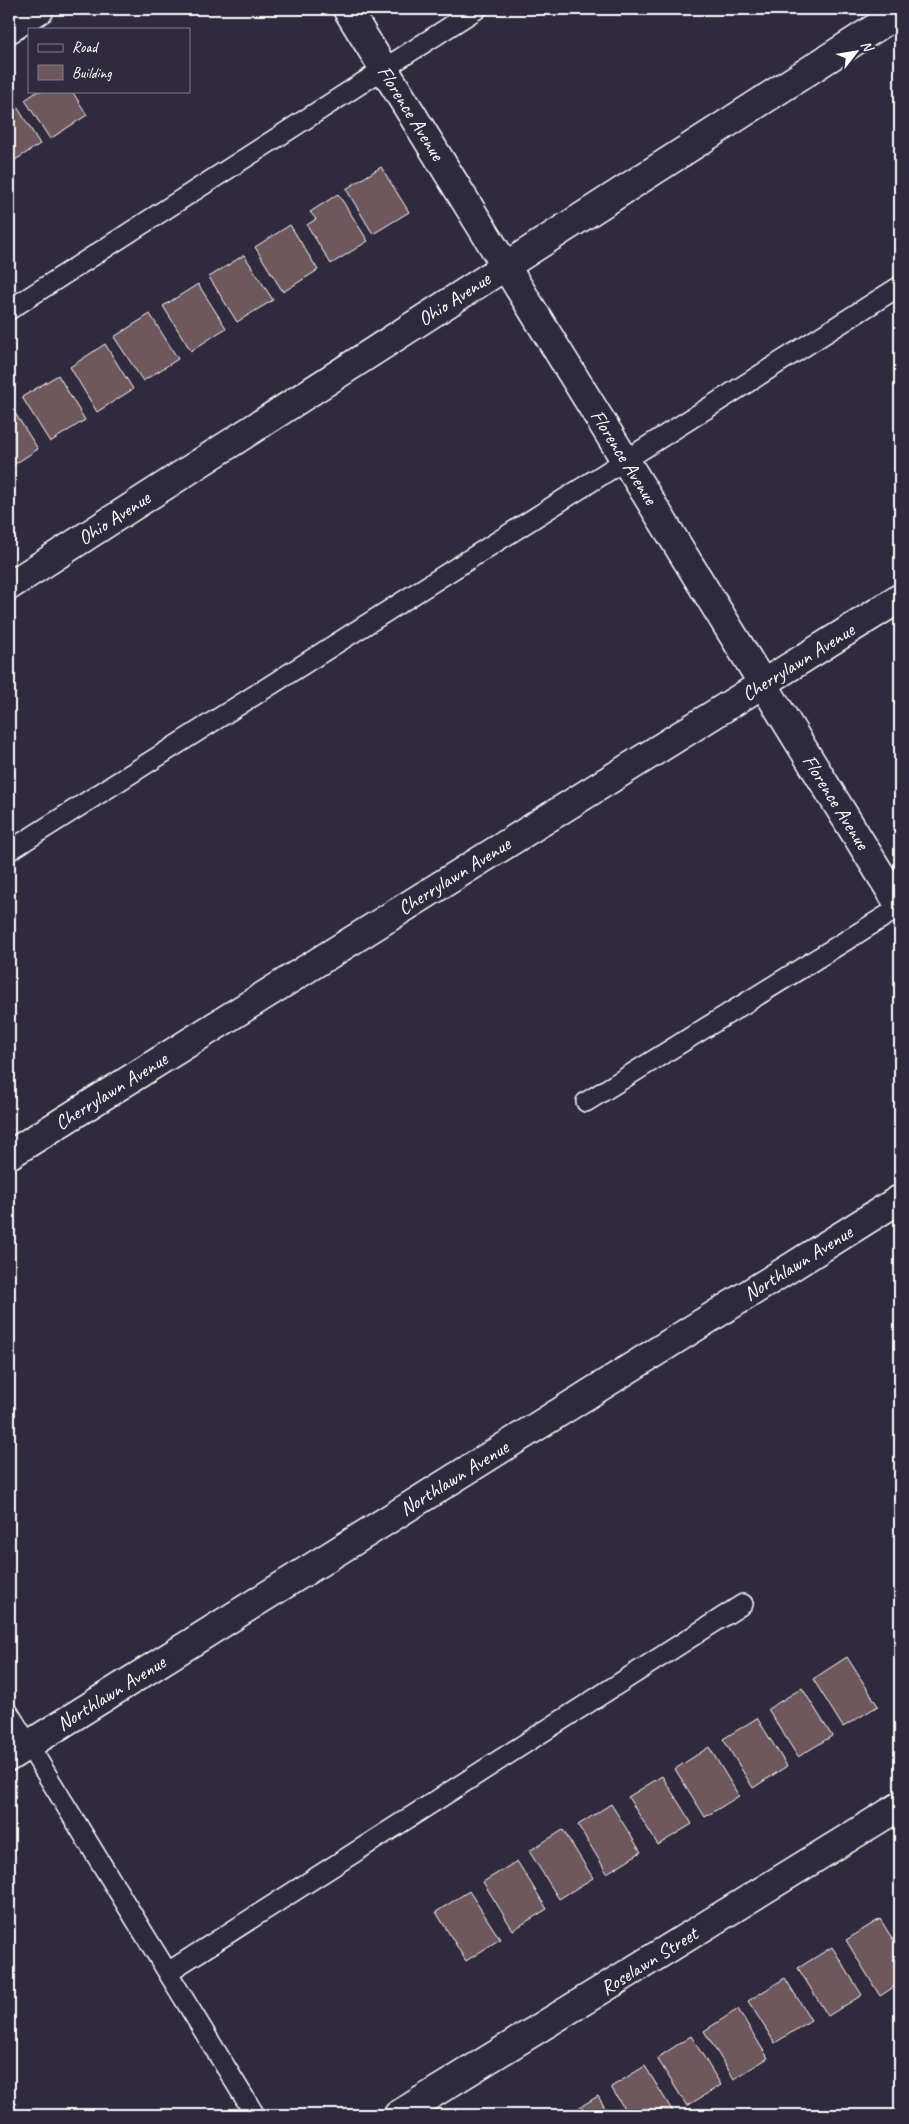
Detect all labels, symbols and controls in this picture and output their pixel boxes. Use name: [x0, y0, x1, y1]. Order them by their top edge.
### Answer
legend: [28, 28, 190, 92]
north arrow: [832, 28, 882, 78]
text: N: [857, 37, 877, 56]
text: Road: [72, 38, 99, 57]
street label: Florence Avenue: [372, 61, 451, 166]
text: Building: [72, 64, 112, 83]
street label: Ohio Avenue: [413, 266, 496, 332]
street label: Florence Avenue: [585, 405, 664, 510]
street label: Ohio Avenue: [73, 485, 156, 551]
street label: Cherrylawn Avenue: [737, 617, 860, 707]
street label: Florence Avenue: [797, 750, 876, 855]
street label: Cherrylawn Avenue: [393, 831, 516, 921]
street label: Cherrylawn Avenue: [50, 1046, 173, 1136]
street label: Northlawn Avenue: [739, 1219, 858, 1306]
street label: Northlawn Avenue: [395, 1434, 514, 1521]
street label: Northlawn Avenue: [52, 1649, 171, 1736]
street label: Roselawn Street: [596, 1920, 704, 2001]

